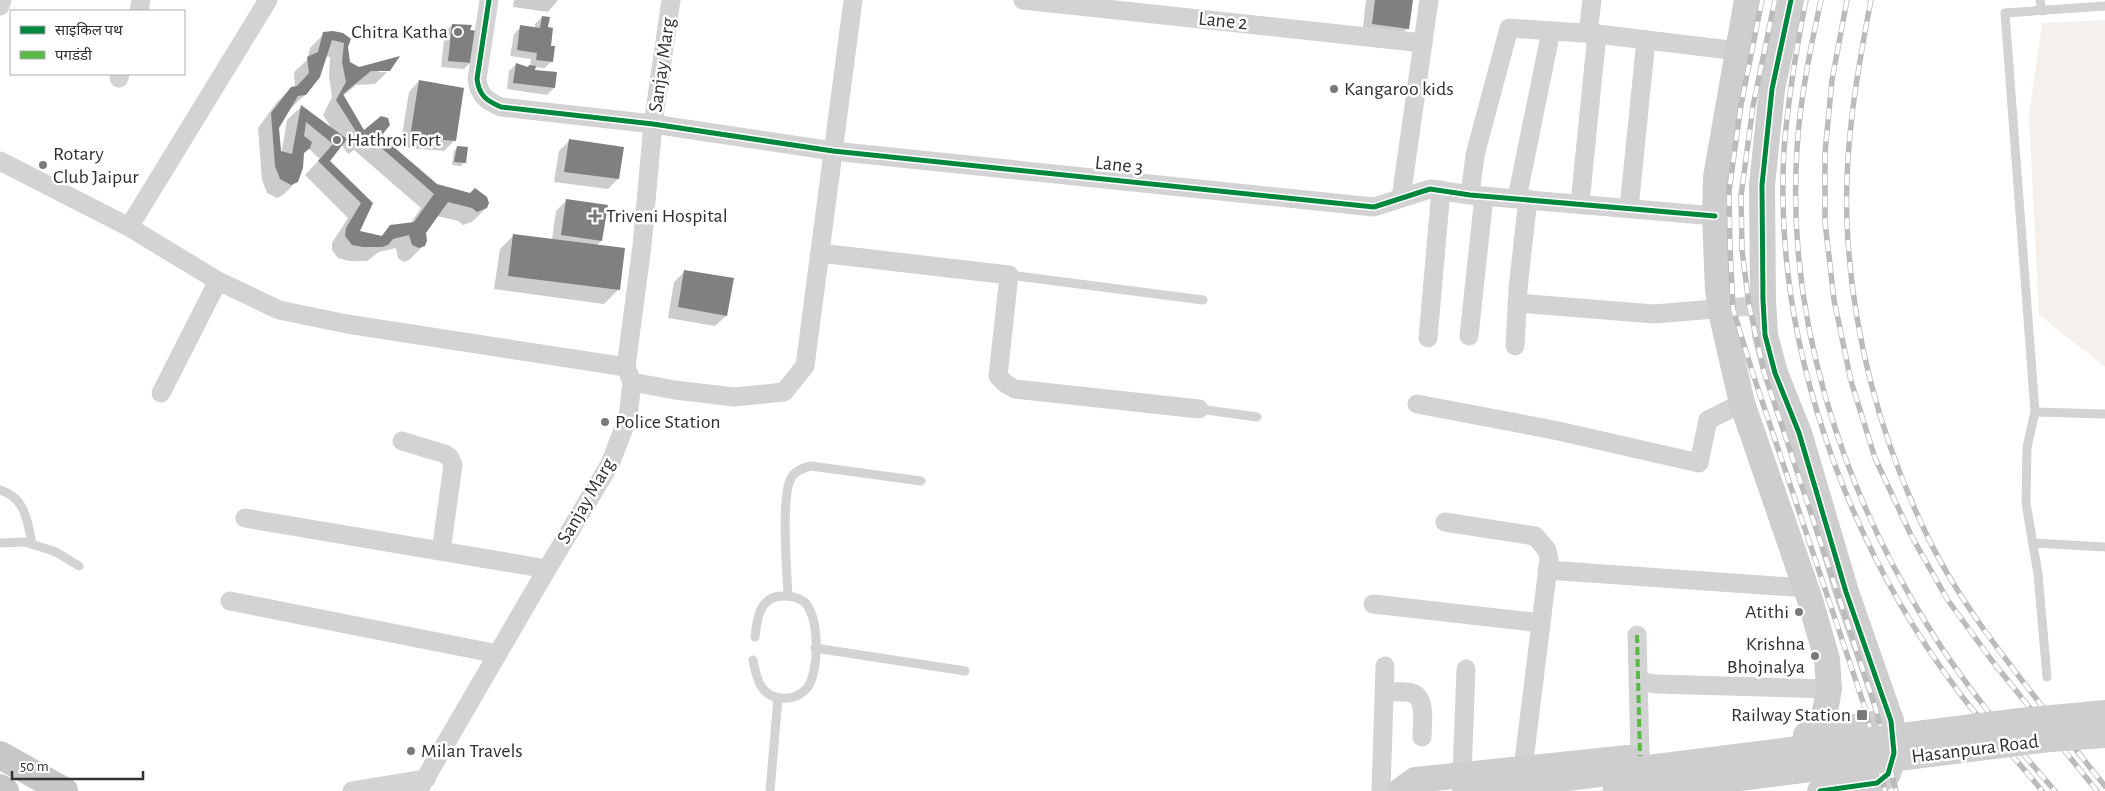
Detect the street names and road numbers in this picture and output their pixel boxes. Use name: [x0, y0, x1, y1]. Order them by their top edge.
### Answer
street label: Lane 2: [1197, 8, 1249, 34]
street label: Sanjay Marg: [645, 16, 679, 114]
street label: Lane 3: [1094, 153, 1144, 177]
street label: Sanjay Marg: [554, 454, 619, 547]
street label: Hasanpura Road: [1910, 731, 2040, 767]

